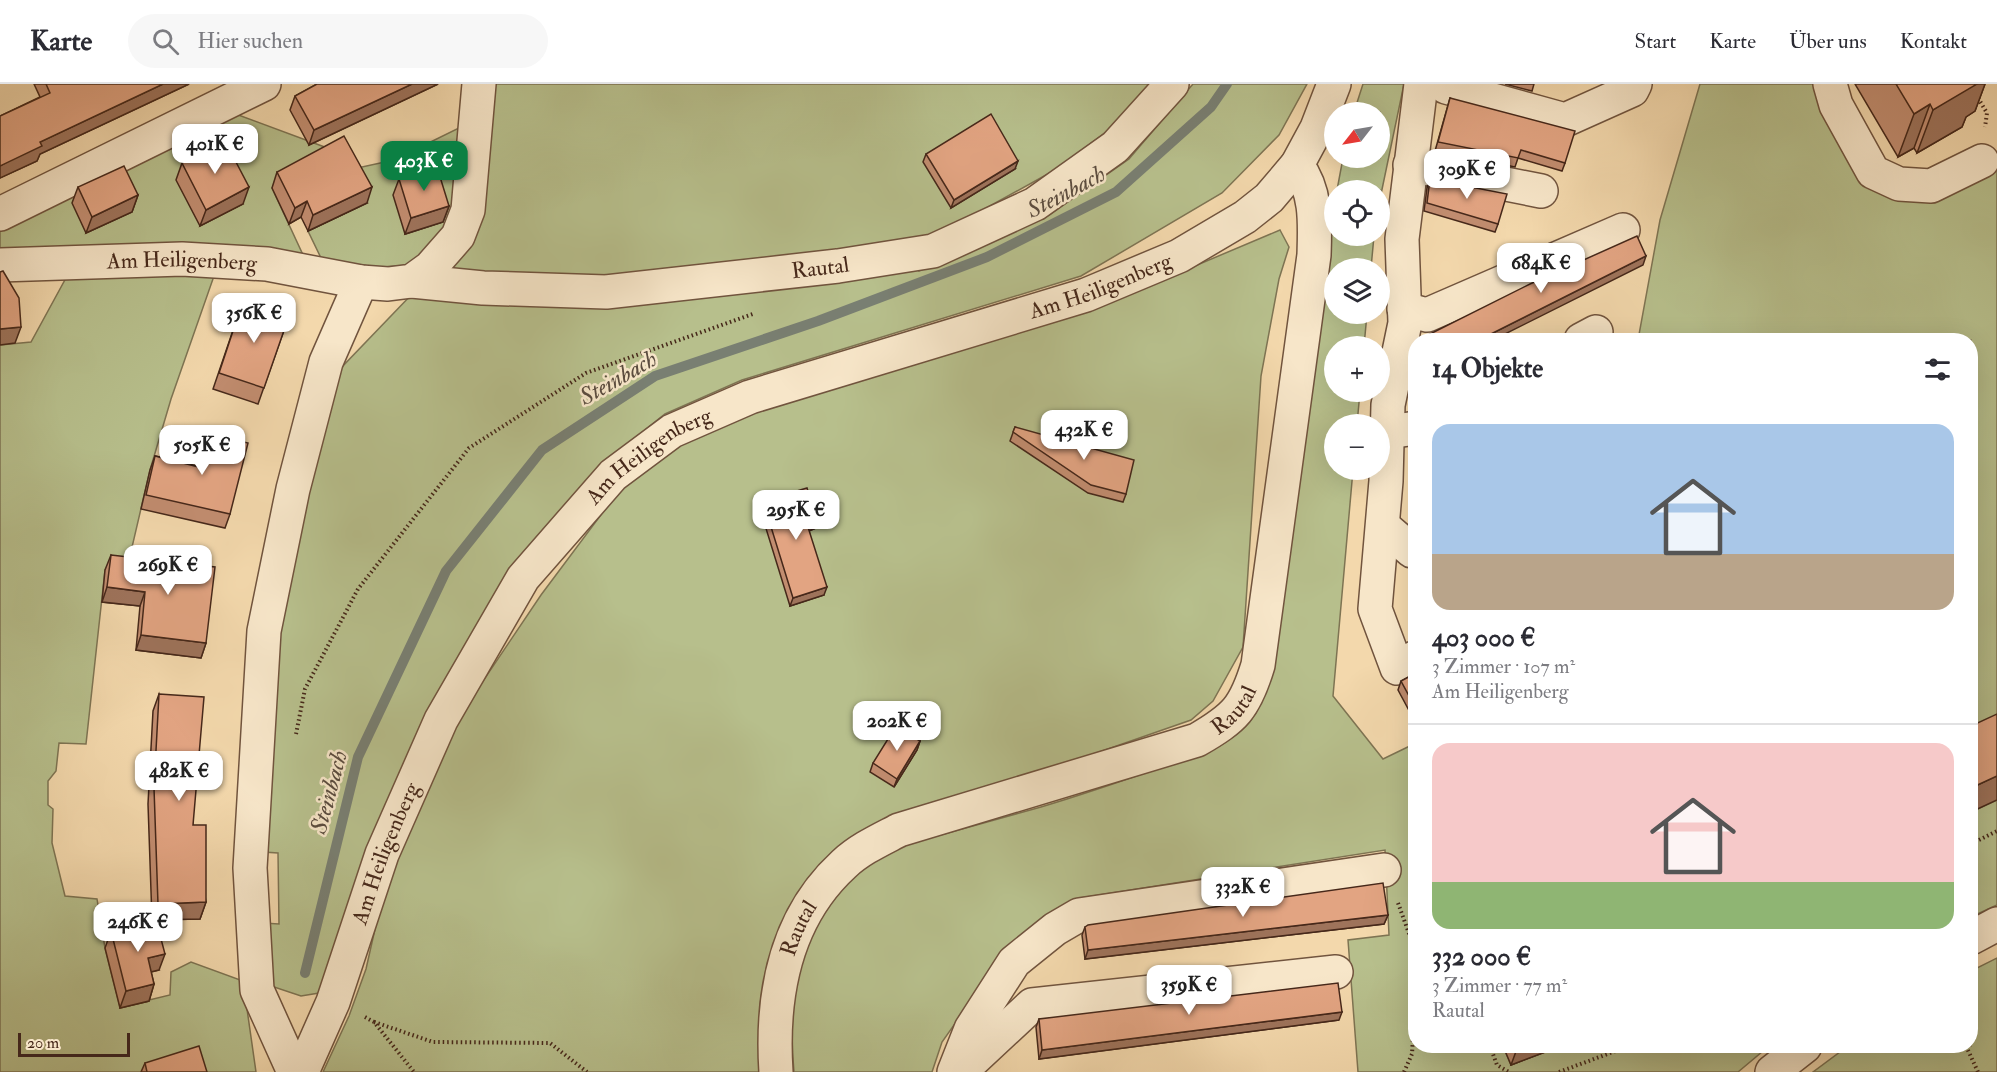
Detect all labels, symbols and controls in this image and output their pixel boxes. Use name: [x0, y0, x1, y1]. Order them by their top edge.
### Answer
search box: [128, 14, 548, 68]
text: Karte: [30, 24, 92, 59]
icon: search: [149, 25, 182, 58]
text: Hier suchen: [197, 27, 303, 55]
text: Start: [1634, 28, 1676, 55]
text: Karte: [1709, 28, 1756, 55]
text: Über uns: [1789, 28, 1867, 55]
text: Kontakt: [1900, 28, 1967, 55]
north arrow: [1324, 102, 1390, 168]
map controls: [1324, 102, 1390, 480]
pin: 401K €: [166, 124, 264, 175]
text: 401K €: [186, 131, 244, 156]
pin: 403K €: [375, 141, 473, 192]
text: 403K €: [395, 148, 453, 173]
pin: 309K €: [1418, 149, 1516, 200]
text: 309K €: [1438, 156, 1496, 181]
water label: Steinbach: [1020, 158, 1111, 226]
button: locate: [1324, 180, 1390, 246]
pin: 684K €: [1492, 243, 1590, 294]
street label: Am Heiligenberg: [105, 245, 259, 277]
street label: Am Heiligenberg: [1025, 246, 1177, 326]
street label: Rautal: [790, 250, 852, 285]
text: 684K €: [1511, 250, 1571, 275]
button: layers: [1324, 258, 1390, 324]
pin: 356K €: [205, 293, 303, 344]
text: 356K €: [226, 300, 282, 325]
button: +: [1324, 336, 1390, 402]
water label: Steinbach: [573, 343, 663, 413]
text: 14 Objekte: [1432, 353, 1543, 385]
icon: filters: [1921, 353, 1954, 386]
street label: Am Heiligenberg: [579, 401, 717, 511]
pin: 432K €: [1035, 410, 1133, 461]
button: −: [1324, 414, 1390, 480]
text: 432K €: [1055, 417, 1113, 442]
pin: 505K €: [153, 425, 251, 476]
text: 505K €: [173, 432, 231, 457]
icon: home: [1639, 463, 1747, 571]
pin: 295K €: [747, 490, 845, 541]
text: 295K €: [766, 497, 826, 522]
pin: 269K €: [119, 545, 217, 596]
text: 269K €: [138, 552, 198, 577]
text: 403 000 €: [1432, 622, 1535, 654]
text: 3 Zimmer · 107 m²: [1432, 654, 1575, 679]
text: Am Heiligenberg: [1432, 679, 1569, 704]
street label: Rautal: [1205, 681, 1263, 742]
pin: 202K €: [848, 701, 946, 752]
text: 202K €: [867, 708, 927, 733]
water label: Steinbach: [303, 747, 355, 838]
pin: 482K €: [130, 751, 228, 802]
text: 482K €: [149, 758, 209, 783]
street label: Am Heiligenberg: [345, 777, 426, 929]
icon: home: [1639, 782, 1747, 890]
pin: 332K €: [1194, 867, 1292, 918]
text: 332K €: [1215, 874, 1271, 899]
street label: Rautal: [774, 895, 824, 960]
pin: 246K €: [89, 902, 187, 953]
text: 246K €: [108, 909, 168, 934]
text: 332 000 €: [1432, 941, 1531, 973]
pin: 359K €: [1140, 965, 1238, 1016]
text: 359K €: [1161, 972, 1217, 997]
text: 3 Zimmer · 77 m²: [1432, 973, 1567, 998]
text: Rautal: [1432, 998, 1485, 1023]
scale bar: [18, 1030, 130, 1058]
text: 20 m: [27, 1033, 59, 1053]

